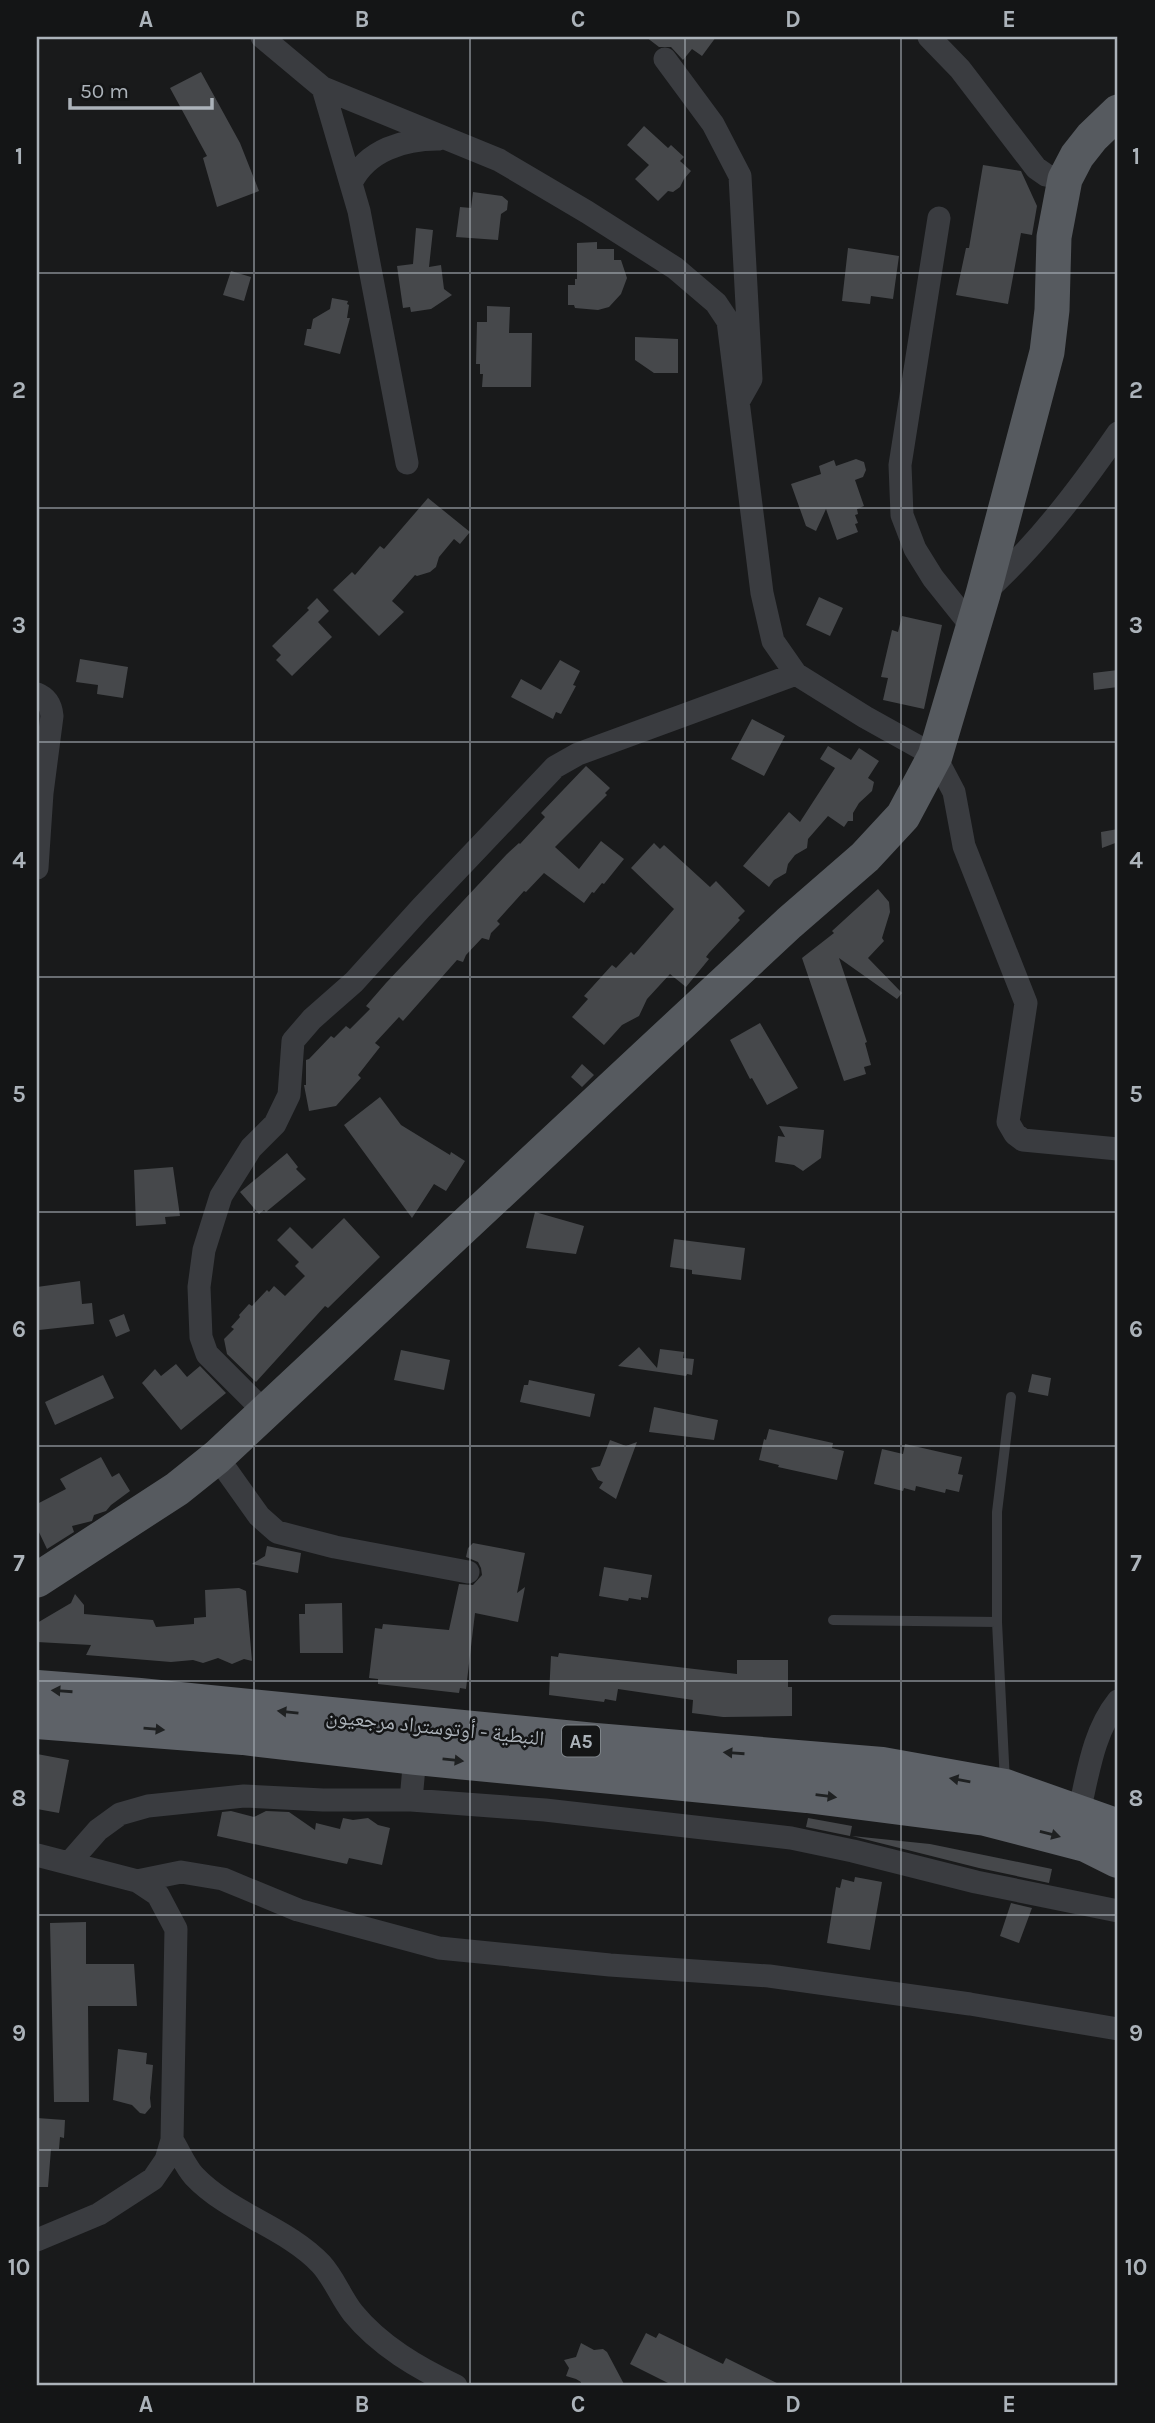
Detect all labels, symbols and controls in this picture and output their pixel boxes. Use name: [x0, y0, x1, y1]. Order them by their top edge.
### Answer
text: A: [139, 6, 153, 33]
text: B: [355, 6, 369, 33]
text: C: [571, 6, 585, 33]
text: D: [785, 6, 801, 33]
text: E: [1002, 6, 1016, 33]
scale bar: [70, 66, 212, 110]
text: 50 m: [80, 79, 129, 103]
text: 1: [15, 143, 23, 170]
text: 1: [1132, 143, 1140, 170]
text: 2: [12, 377, 26, 404]
text: 2: [1129, 377, 1143, 404]
text: 3: [12, 612, 26, 639]
text: 3: [1129, 612, 1143, 639]
text: 4: [12, 847, 26, 874]
text: 4: [1129, 847, 1143, 874]
text: 5: [12, 1081, 26, 1108]
text: 5: [1129, 1081, 1143, 1108]
text: 6: [12, 1316, 26, 1343]
text: 6: [1129, 1316, 1143, 1343]
text: 7: [13, 1550, 25, 1577]
text: 7: [1130, 1550, 1142, 1577]
one-way arrow: [50, 1685, 72, 1696]
street label: النبطية - أوتوستراد مرجعيون: [325, 1703, 545, 1750]
one-way arrow: [277, 1707, 299, 1718]
one-way arrow: [143, 1724, 165, 1735]
road number: A5: [562, 1726, 600, 1756]
one-way arrow: [723, 1747, 745, 1758]
one-way arrow: [442, 1754, 464, 1765]
one-way arrow: [949, 1774, 971, 1785]
text: 8: [12, 1785, 26, 1812]
text: 8: [1129, 1785, 1143, 1812]
one-way arrow: [815, 1791, 837, 1802]
one-way arrow: [1040, 1829, 1061, 1839]
text: 9: [12, 2020, 26, 2047]
text: 9: [1129, 2020, 1143, 2047]
text: 10: [8, 2254, 30, 2281]
text: 10: [1125, 2254, 1147, 2281]
text: A: [139, 2391, 153, 2418]
text: B: [355, 2391, 369, 2418]
text: C: [571, 2391, 585, 2418]
text: D: [785, 2391, 801, 2418]
text: E: [1002, 2391, 1016, 2418]

